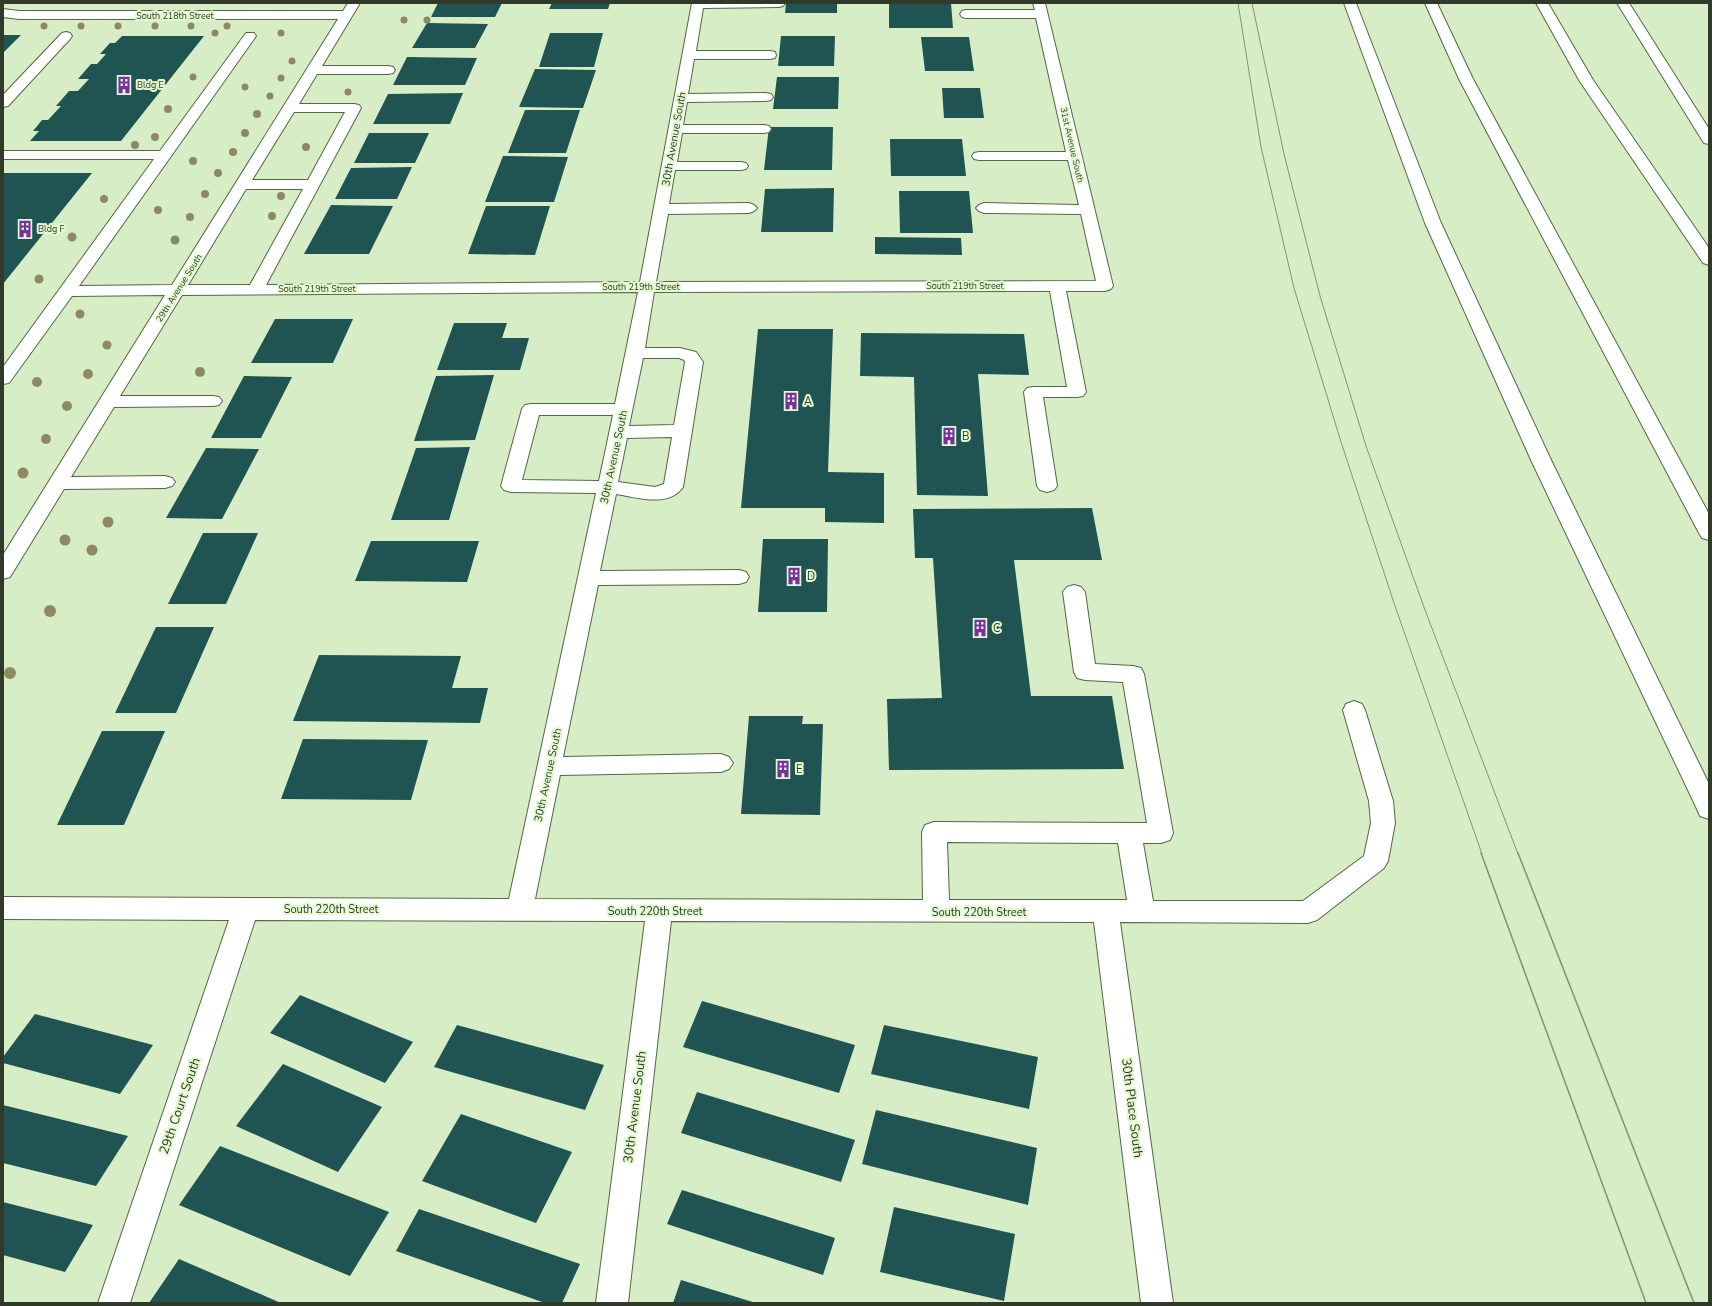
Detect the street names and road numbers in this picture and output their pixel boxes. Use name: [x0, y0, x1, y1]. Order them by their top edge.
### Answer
street label: South 218th Street: [136, 10, 215, 22]
street label: 30th Avenue South: [658, 91, 690, 187]
street label: 31st Avenue South: [1057, 106, 1087, 184]
street label: 29th Avenue South: [153, 252, 205, 324]
street label: South 219th Street: [926, 280, 1005, 292]
street label: South 219th Street: [602, 281, 681, 293]
street label: South 219th Street: [278, 283, 357, 295]
street label: 30th Avenue South: [597, 409, 631, 505]
street label: 30th Avenue South: [531, 727, 565, 823]
street label: South 220th Street: [284, 902, 379, 917]
street label: South 220th Street: [608, 904, 703, 919]
street label: South 220th Street: [932, 905, 1027, 920]
street label: 30th Avenue South: [619, 1050, 651, 1164]
street label: 29th Court South: [155, 1055, 205, 1157]
street label: 30th Place South: [1117, 1057, 1147, 1159]

